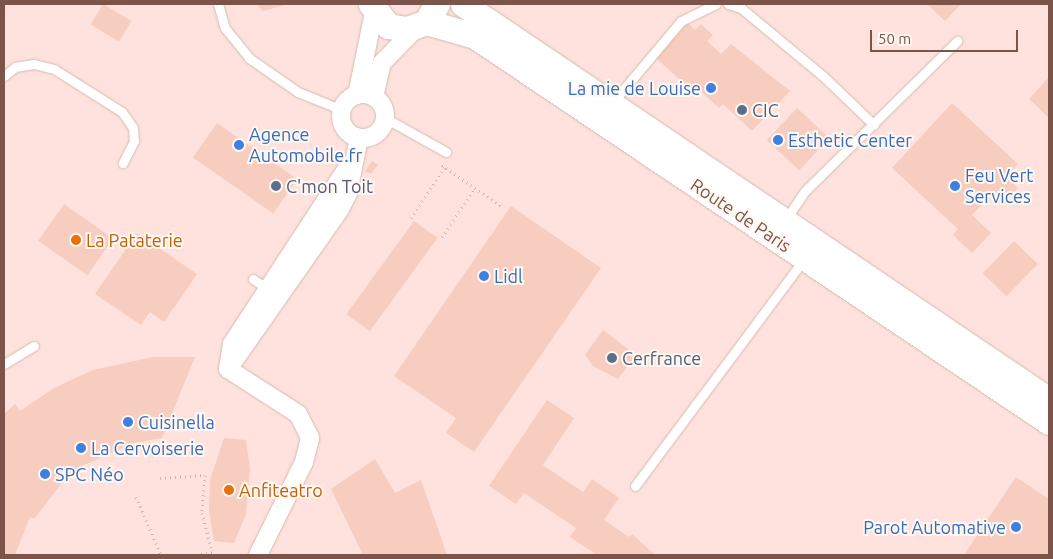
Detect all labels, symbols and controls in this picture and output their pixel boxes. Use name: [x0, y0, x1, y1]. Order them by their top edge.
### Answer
scale bar: [873, 20, 1020, 52]
text: 50 m: [878, 30, 911, 47]
place label: La mie de Louise: [568, 77, 701, 99]
marker: La mie de Louise: [705, 82, 717, 94]
place label: CIC: [752, 99, 779, 121]
marker: CIC: [736, 104, 748, 116]
place label: Agence Automobile.fr: [249, 124, 362, 166]
place label: Esthetic Center: [788, 129, 912, 151]
marker: Esthetic Center: [772, 134, 784, 146]
marker: Agence Automobile.fr: [233, 139, 245, 151]
place label: Feu Vert Services: [965, 165, 1033, 208]
street label: Route de Paris: [687, 173, 795, 257]
place label: C'mon Toit: [286, 175, 373, 197]
marker: C'mon Toit: [270, 180, 282, 192]
marker: Feu Vert Services: [949, 180, 961, 192]
place label: La Pataterie: [86, 229, 183, 251]
marker: La Pataterie: [70, 234, 82, 246]
place label: Lidl: [494, 265, 523, 287]
marker: Lidl: [478, 270, 490, 282]
place label: Cerfrance: [622, 347, 701, 369]
marker: Cerfrance: [606, 352, 618, 364]
place label: Cuisinella: [138, 411, 215, 433]
marker: Cuisinella: [122, 416, 134, 428]
place label: La Cervoiserie: [91, 437, 204, 459]
marker: La Cervoiserie: [75, 442, 87, 454]
place label: SPC Néo: [55, 463, 124, 485]
marker: SPC Néo: [39, 468, 51, 480]
place label: Anfiteatro: [239, 479, 323, 501]
marker: Anfiteatro: [223, 484, 235, 496]
place label: Parot Automative: [863, 516, 1006, 538]
marker: Parot Automative: [1010, 521, 1022, 533]

